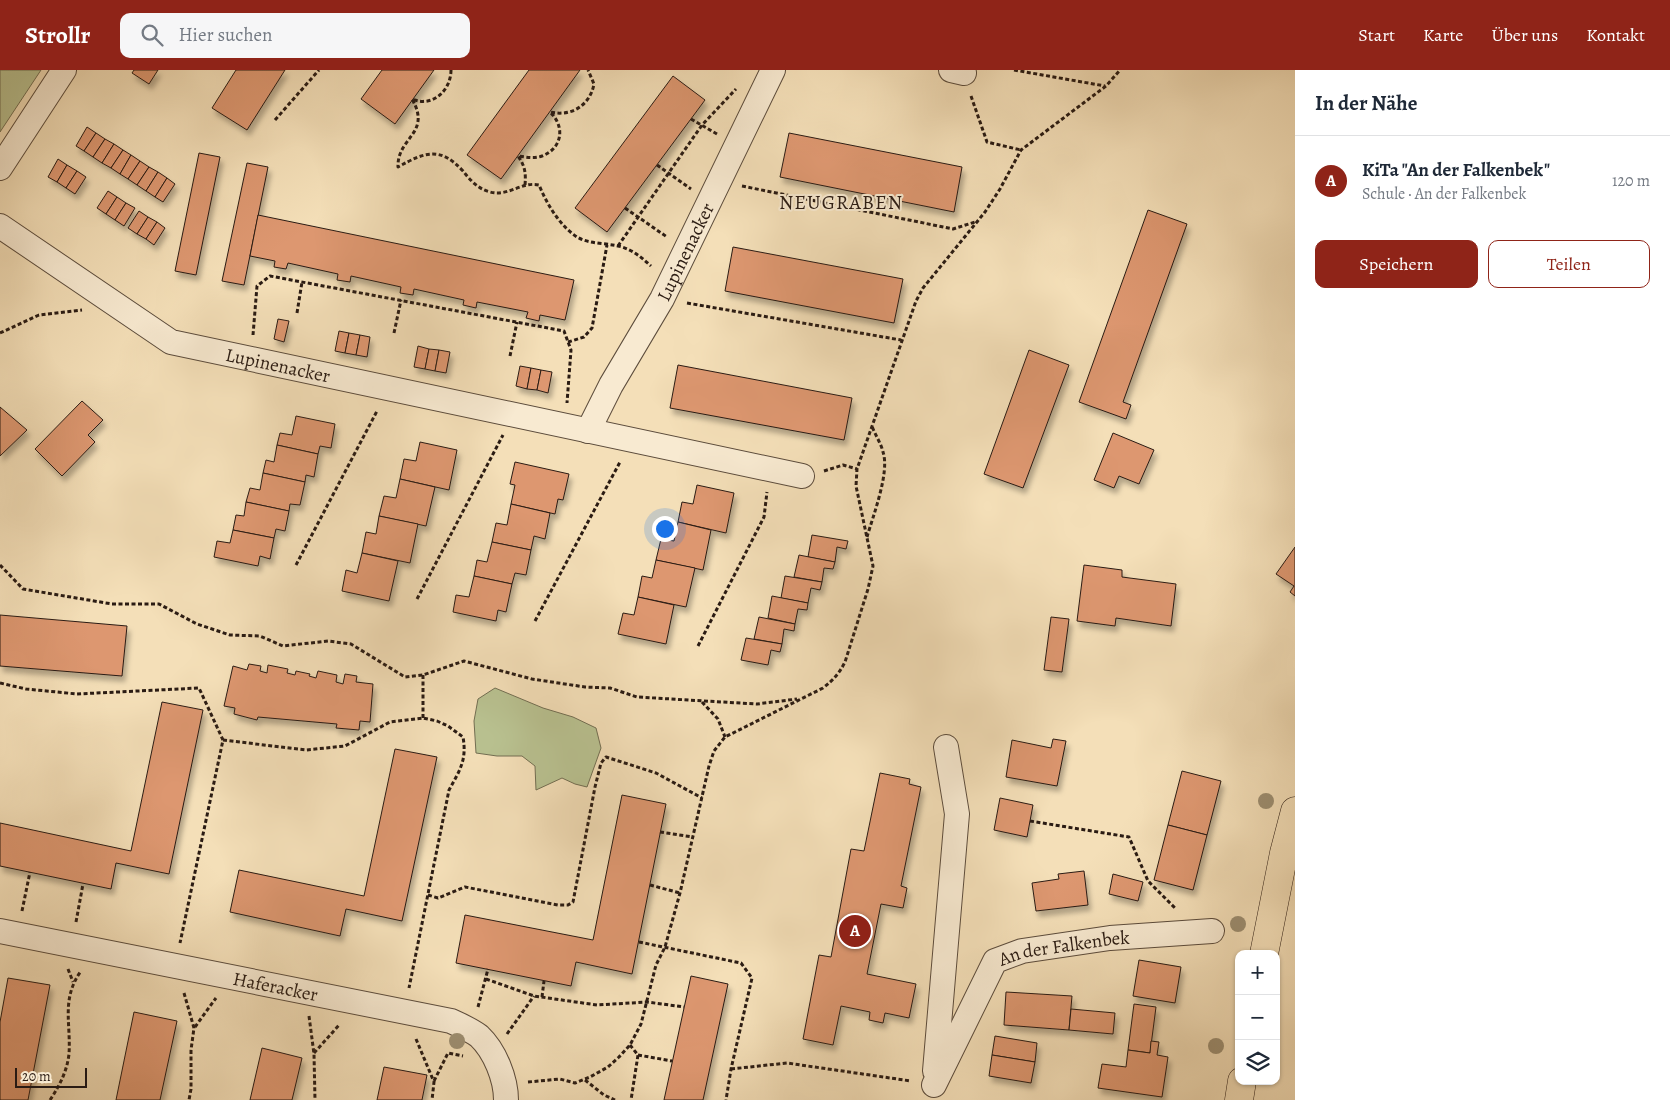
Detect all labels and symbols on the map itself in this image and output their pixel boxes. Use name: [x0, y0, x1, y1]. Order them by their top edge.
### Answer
district label: NEUGRABEN: [779, 189, 903, 216]
street label: Lupinenacker: [651, 199, 721, 306]
street label: Lupinenacker: [223, 342, 333, 389]
your location: [652, 516, 678, 542]
pin: A: [839, 912, 871, 950]
street label: An der Falkenbek: [994, 925, 1131, 973]
street label: Haferacker: [231, 966, 320, 1008]
scale bar: [15, 1065, 88, 1088]

